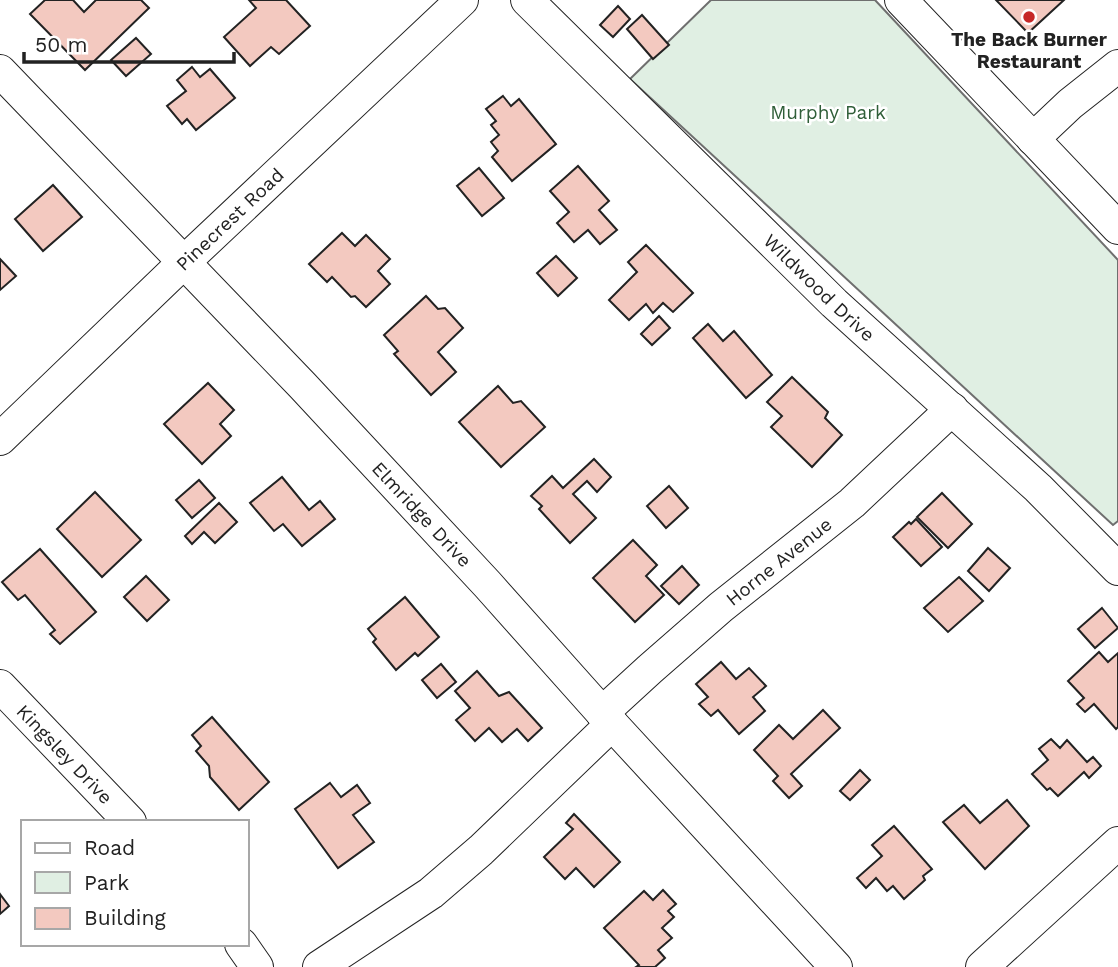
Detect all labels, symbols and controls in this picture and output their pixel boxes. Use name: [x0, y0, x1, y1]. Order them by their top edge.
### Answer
marker: The Back Burner Restaurant: [1021, 9, 1037, 25]
scale bar: [24, 21, 234, 65]
place label: The Back Burner Restaurant: [951, 28, 1108, 73]
text: 50 m: [35, 32, 87, 57]
park label: Murphy Park: [770, 101, 886, 124]
street label: Pinecrest Road: [171, 163, 288, 275]
street label: Wildwood Drive: [759, 229, 880, 346]
street label: Elmridge Drive: [367, 457, 477, 572]
street label: Horne Avenue: [721, 512, 836, 610]
street label: Kingsley Drive: [12, 699, 118, 808]
legend: [21, 820, 248, 946]
text: Road: [84, 835, 135, 860]
text: Park: [84, 870, 129, 895]
text: Building: [84, 905, 166, 930]

